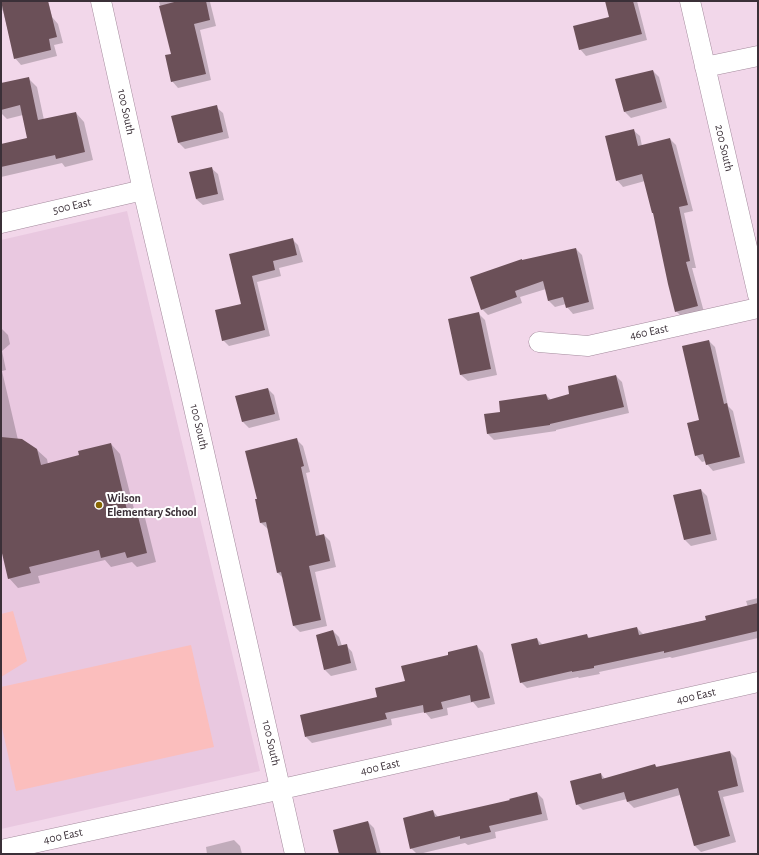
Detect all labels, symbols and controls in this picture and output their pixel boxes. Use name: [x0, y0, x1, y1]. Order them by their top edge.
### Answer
street label: 100 South: [114, 88, 138, 136]
street label: 200 South: [712, 123, 736, 173]
street label: 500 East: [51, 195, 93, 217]
street label: 460 East: [628, 321, 670, 343]
street label: 100 South: [187, 403, 211, 451]
place label: Wilson Elementary School: [107, 491, 197, 519]
marker: Wilson Elementary School: [94, 500, 104, 510]
street label: 400 East: [675, 685, 717, 707]
street label: 100 South: [259, 719, 283, 767]
street label: 400 East: [359, 756, 401, 778]
street label: 400 East: [42, 825, 84, 847]

